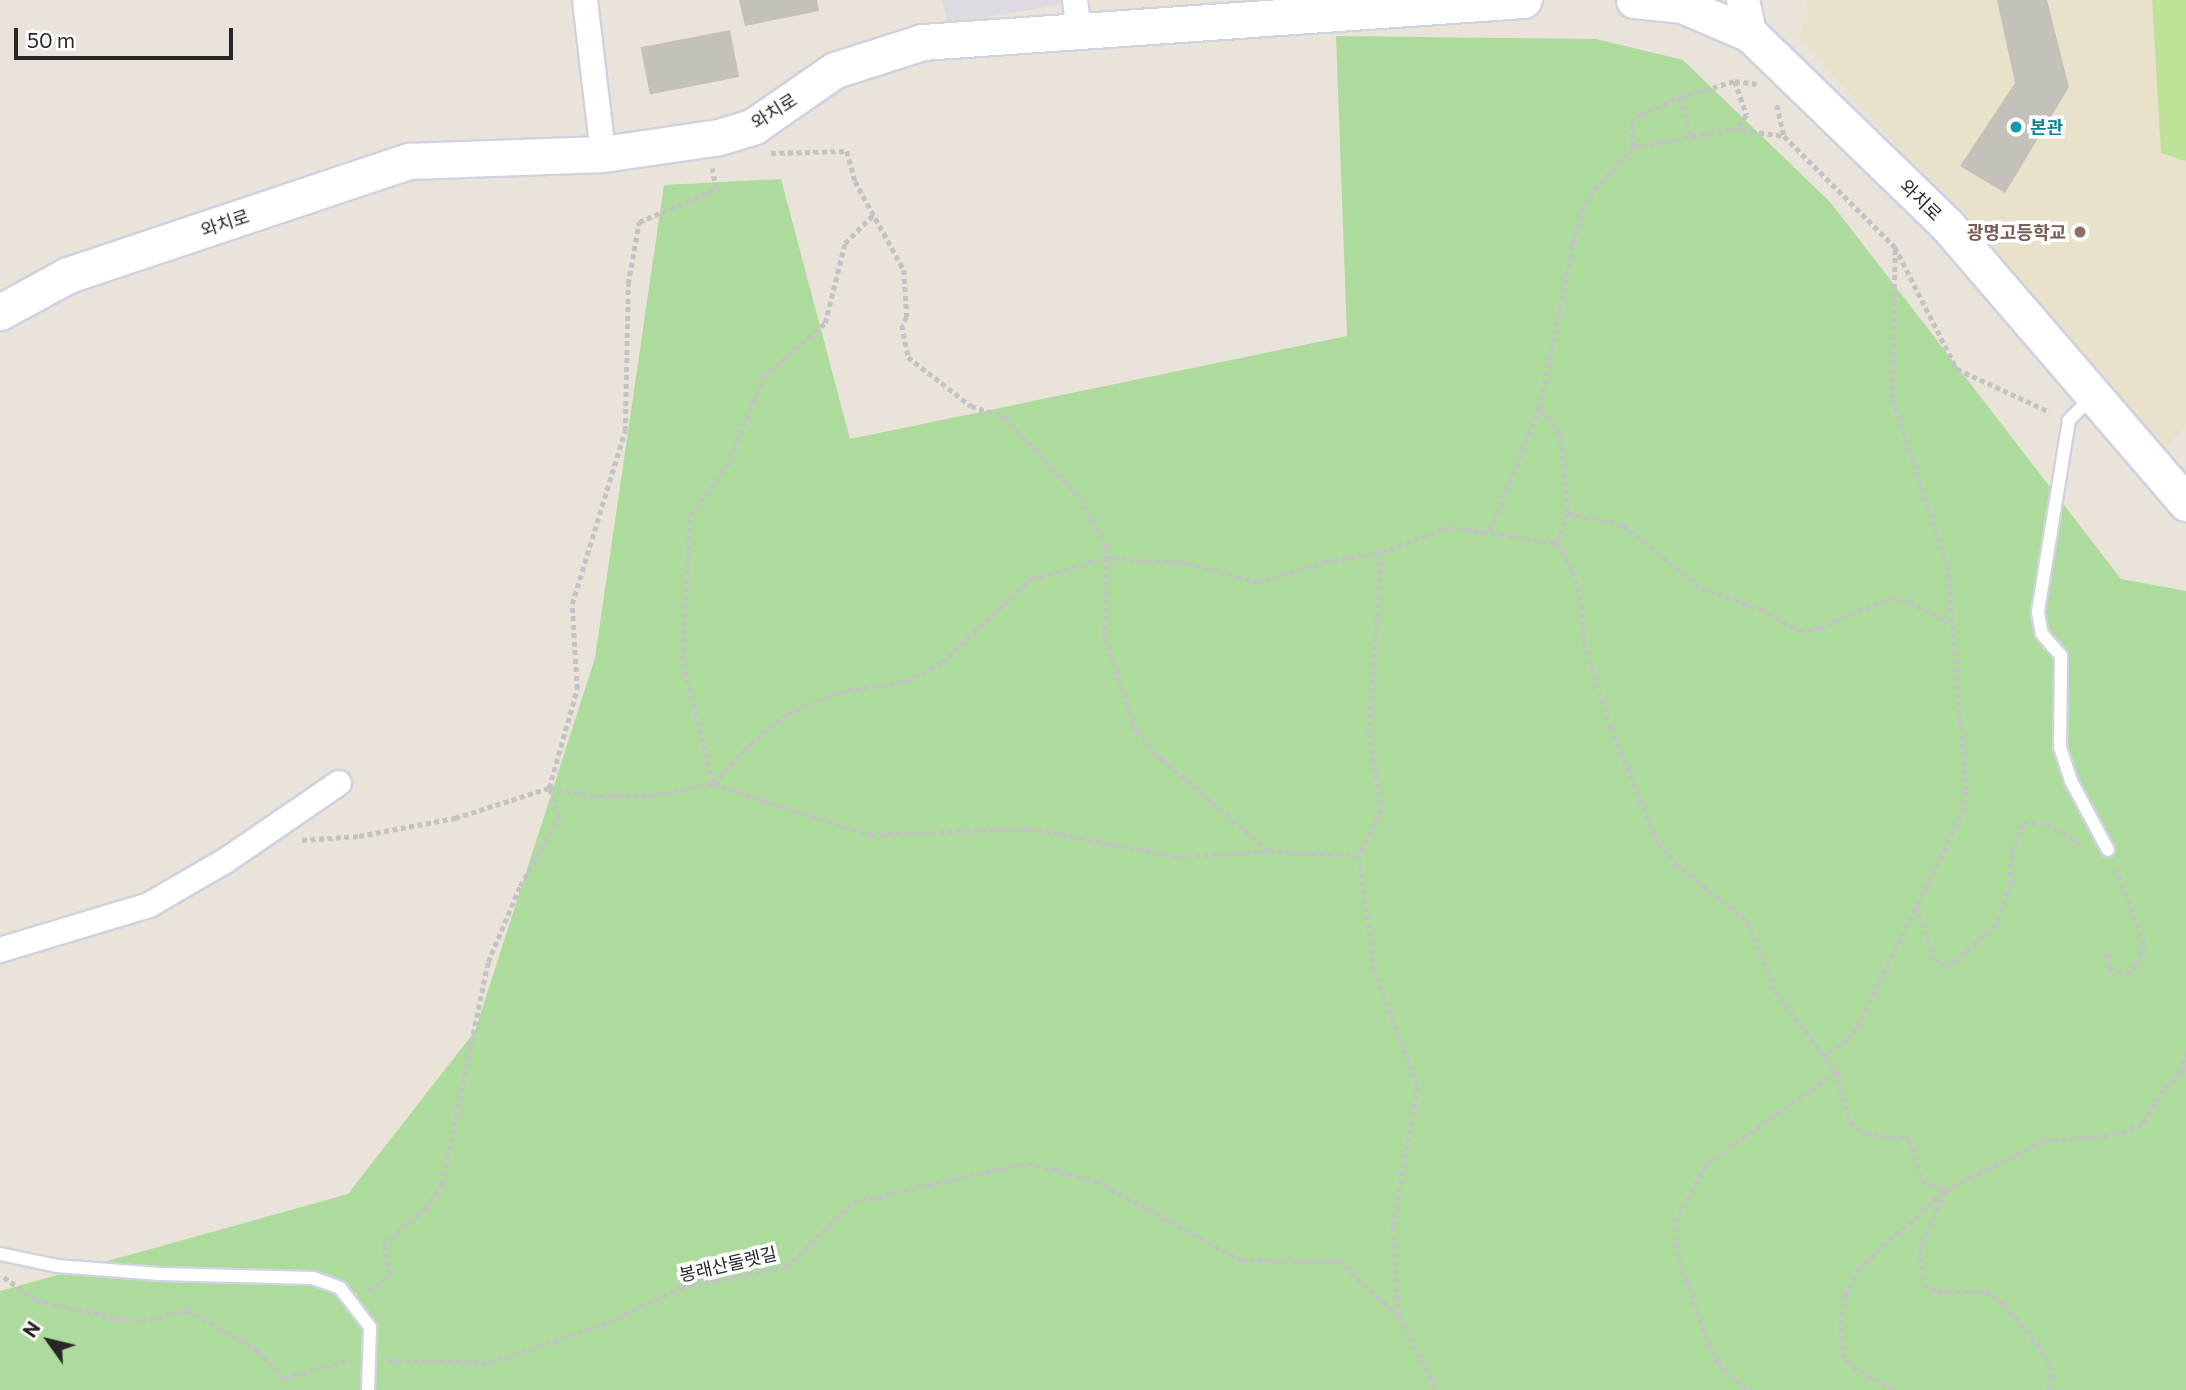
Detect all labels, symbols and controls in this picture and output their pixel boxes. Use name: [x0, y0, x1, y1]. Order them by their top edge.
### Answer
scale bar: [18, 14, 236, 58]
text: 50 m: [27, 27, 75, 52]
street label: 와치로: [747, 89, 801, 133]
place label: 본관: [2030, 116, 2063, 138]
marker: 본관: [2008, 119, 2024, 135]
street label: 와치로: [1896, 175, 1946, 225]
street label: 와치로: [198, 205, 252, 241]
place label: 광명고등학교: [1967, 221, 2066, 243]
marker: 광명고등학교: [2072, 224, 2088, 240]
street label: 봉래산둘렛길: [677, 1242, 779, 1286]
north arrow: [14, 1306, 84, 1376]
text: N: [18, 1317, 45, 1341]

